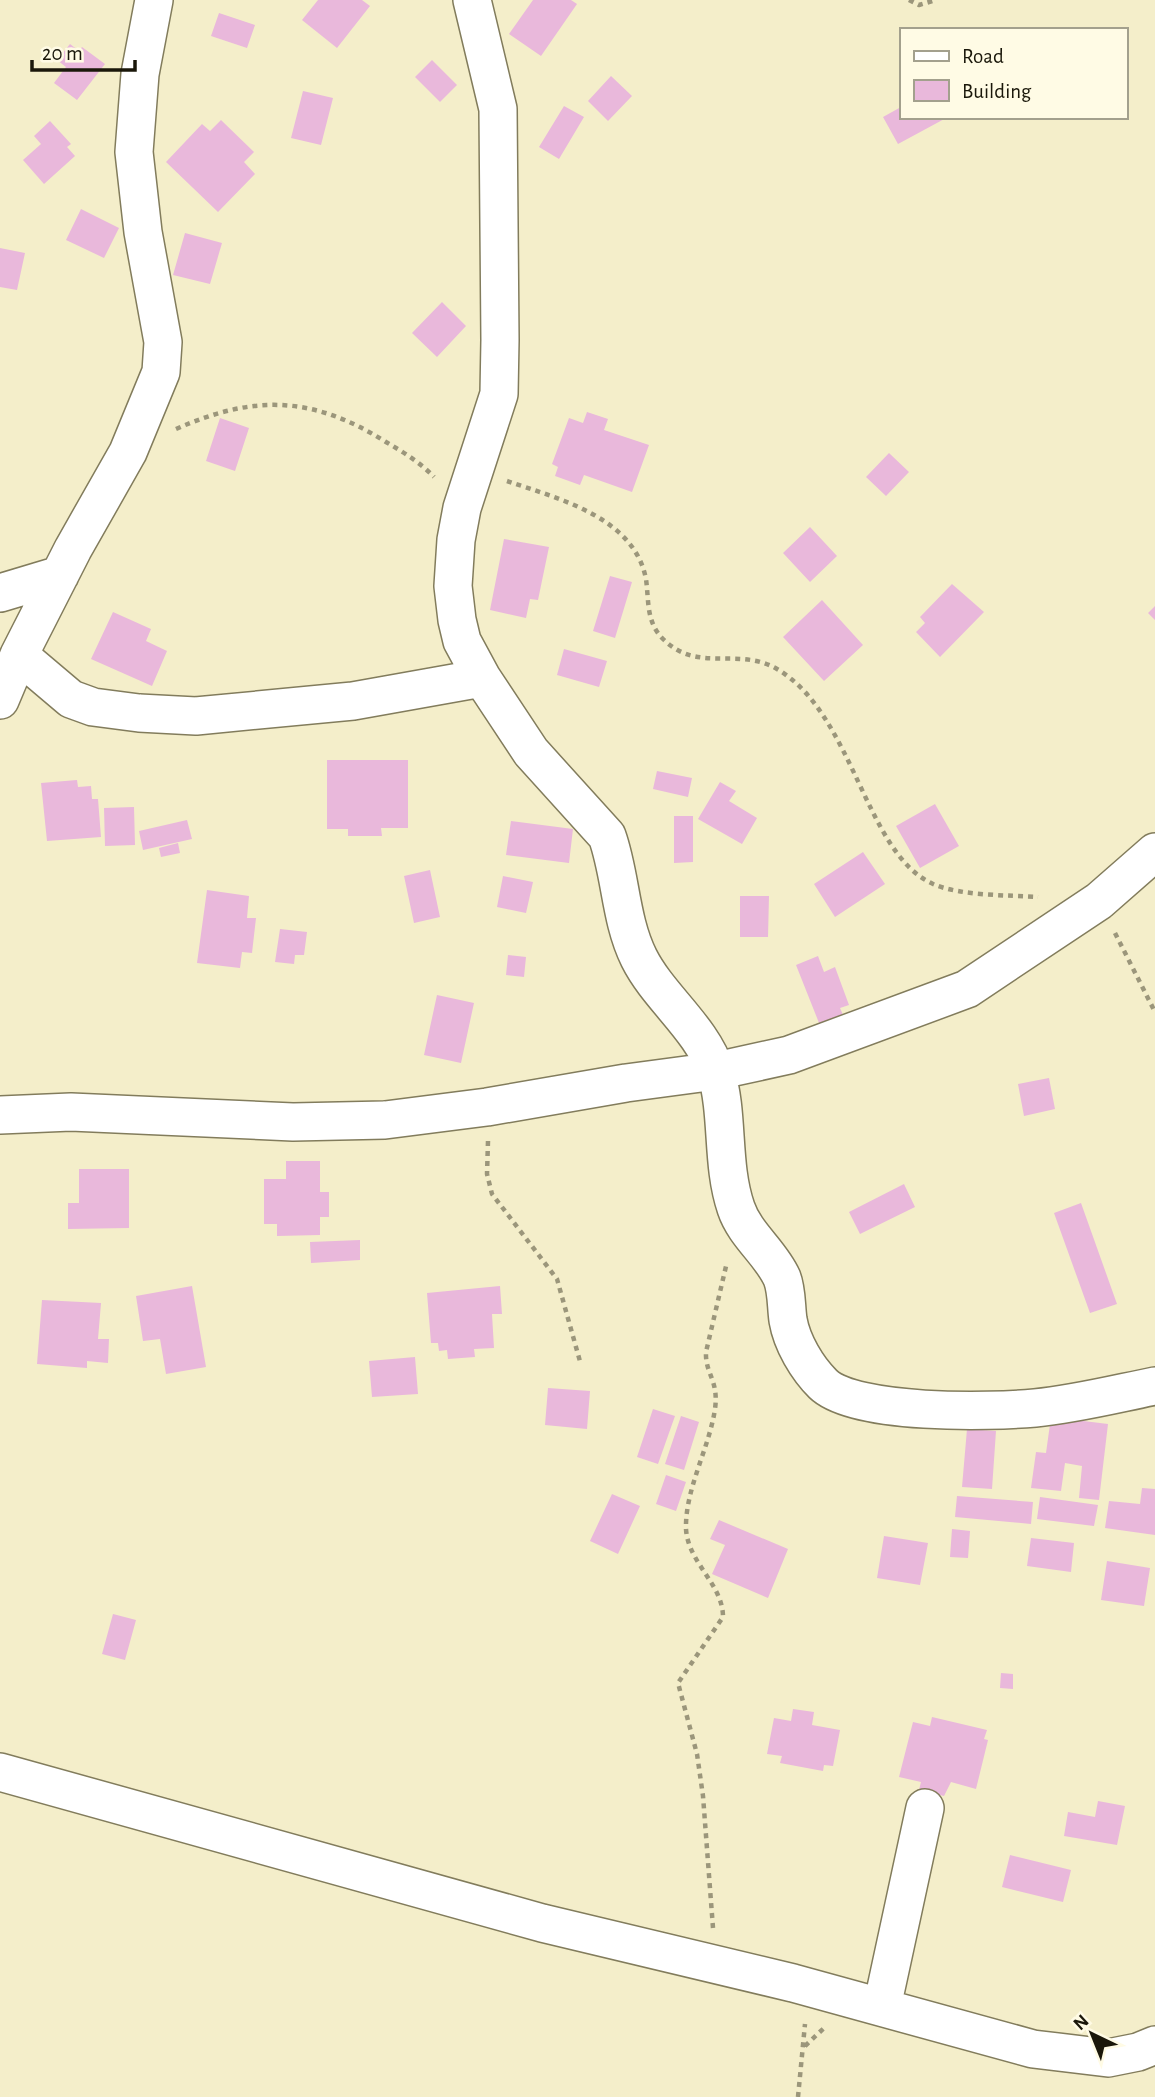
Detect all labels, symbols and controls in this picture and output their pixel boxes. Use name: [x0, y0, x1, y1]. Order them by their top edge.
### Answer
scale bar: [32, 28, 135, 72]
legend: [900, 28, 1127, 119]
text: 20 m: [42, 43, 83, 64]
text: Road: [962, 46, 1004, 67]
text: Building: [962, 81, 1032, 102]
north arrow: [1057, 1999, 1127, 2069]
text: N: [1070, 2011, 1093, 2034]

